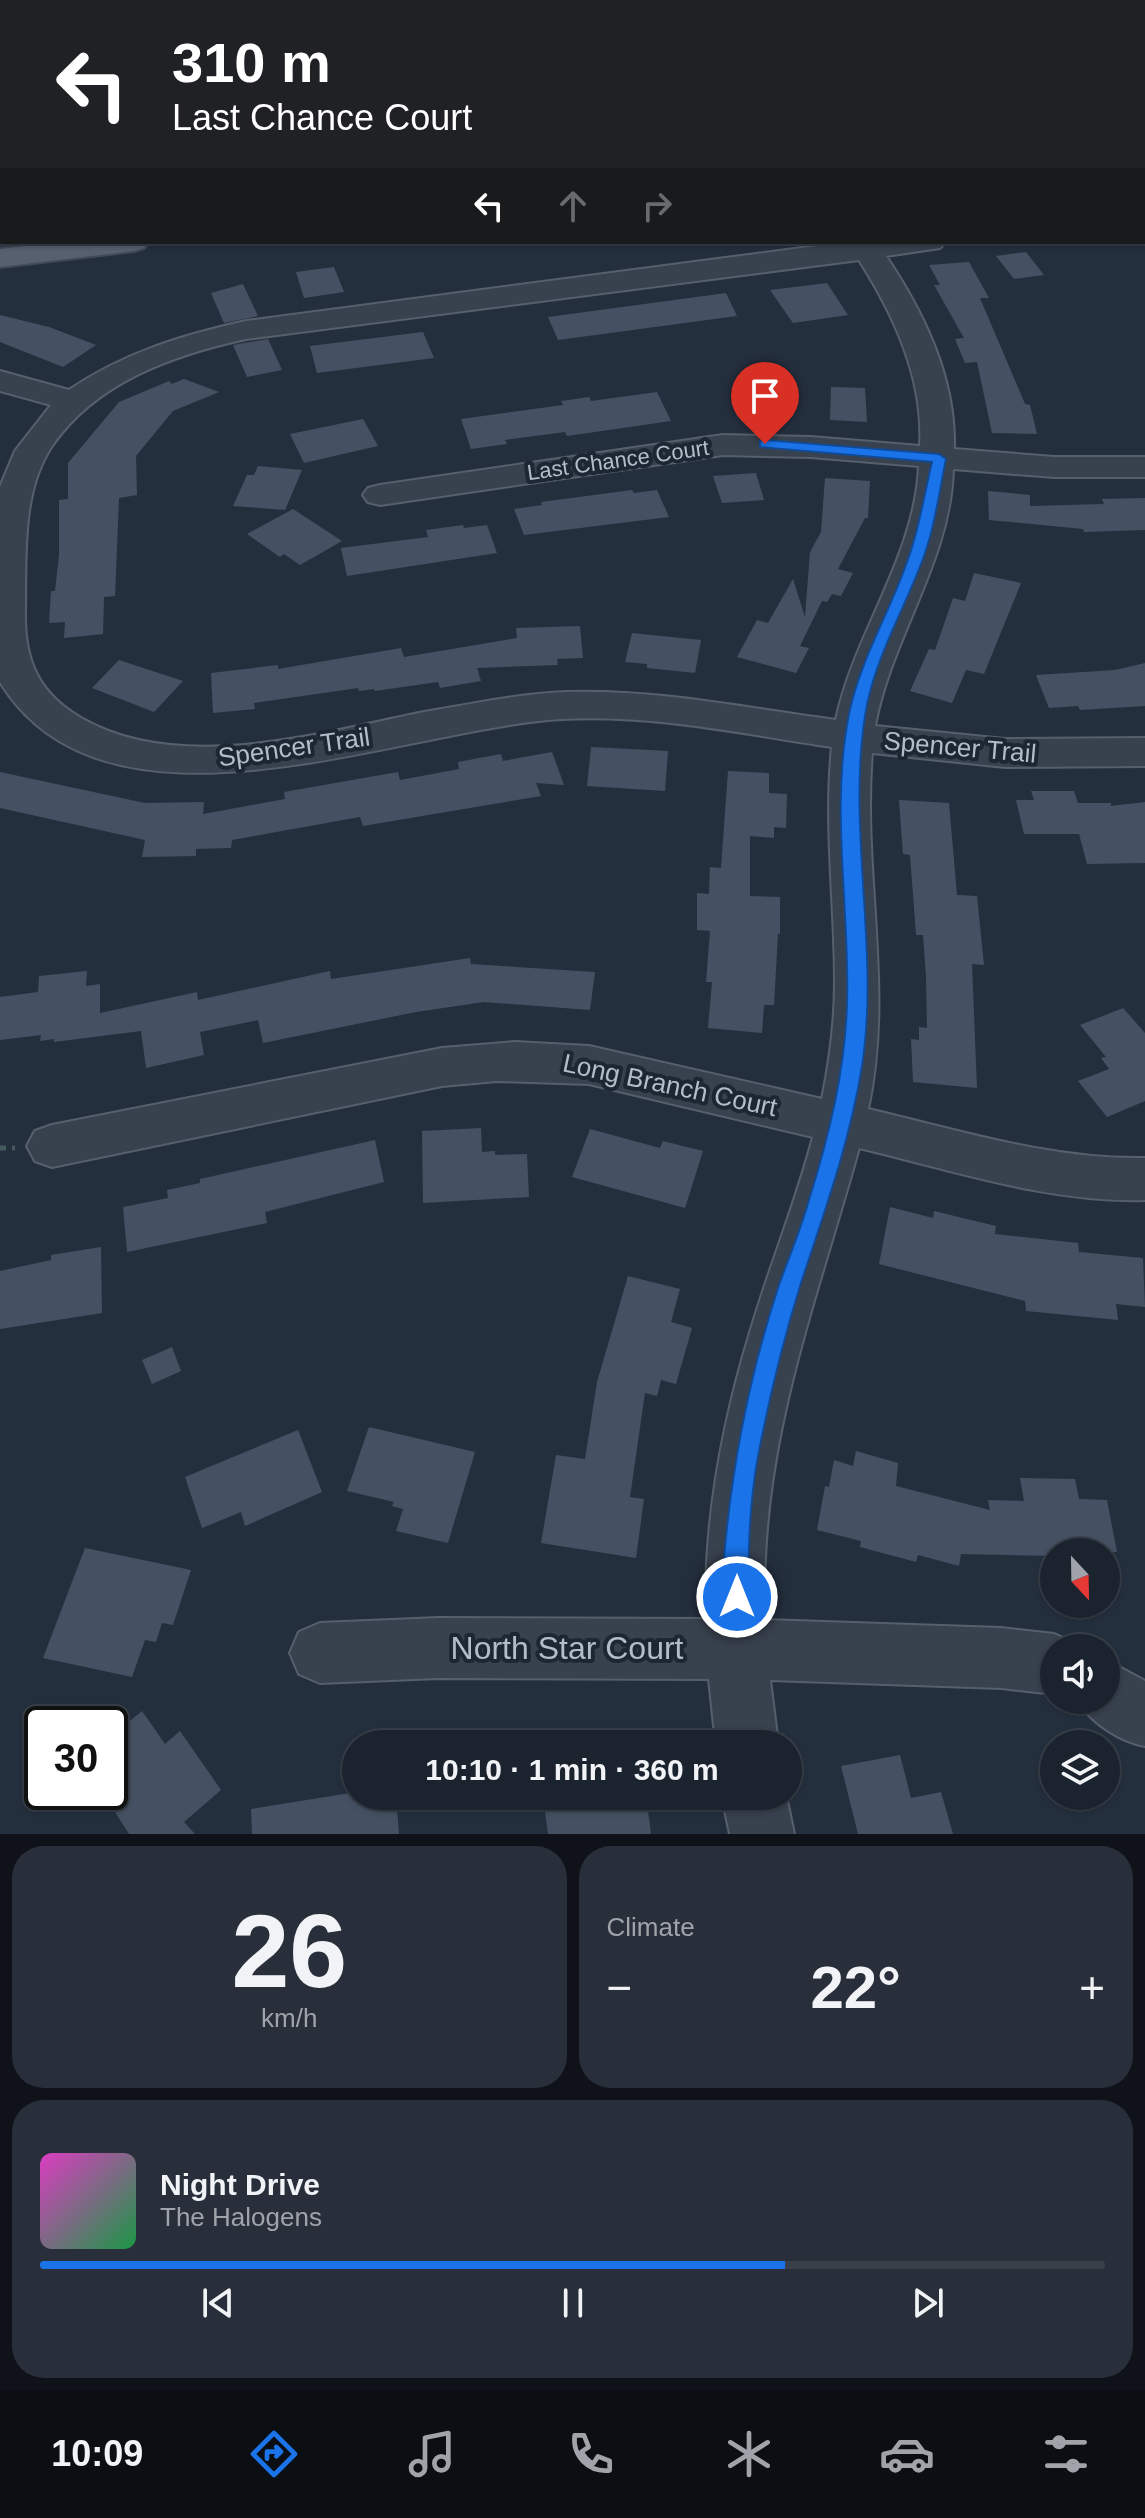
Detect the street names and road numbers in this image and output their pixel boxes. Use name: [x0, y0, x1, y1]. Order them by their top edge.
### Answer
street label: Last Chance Court: [525, 435, 711, 485]
street label: Spencer Trail: [216, 721, 372, 773]
street label: Spencer Trail: [882, 725, 1038, 769]
street label: Long Branch Court: [560, 1048, 781, 1123]
street label: North Star Court: [451, 1630, 684, 1666]

